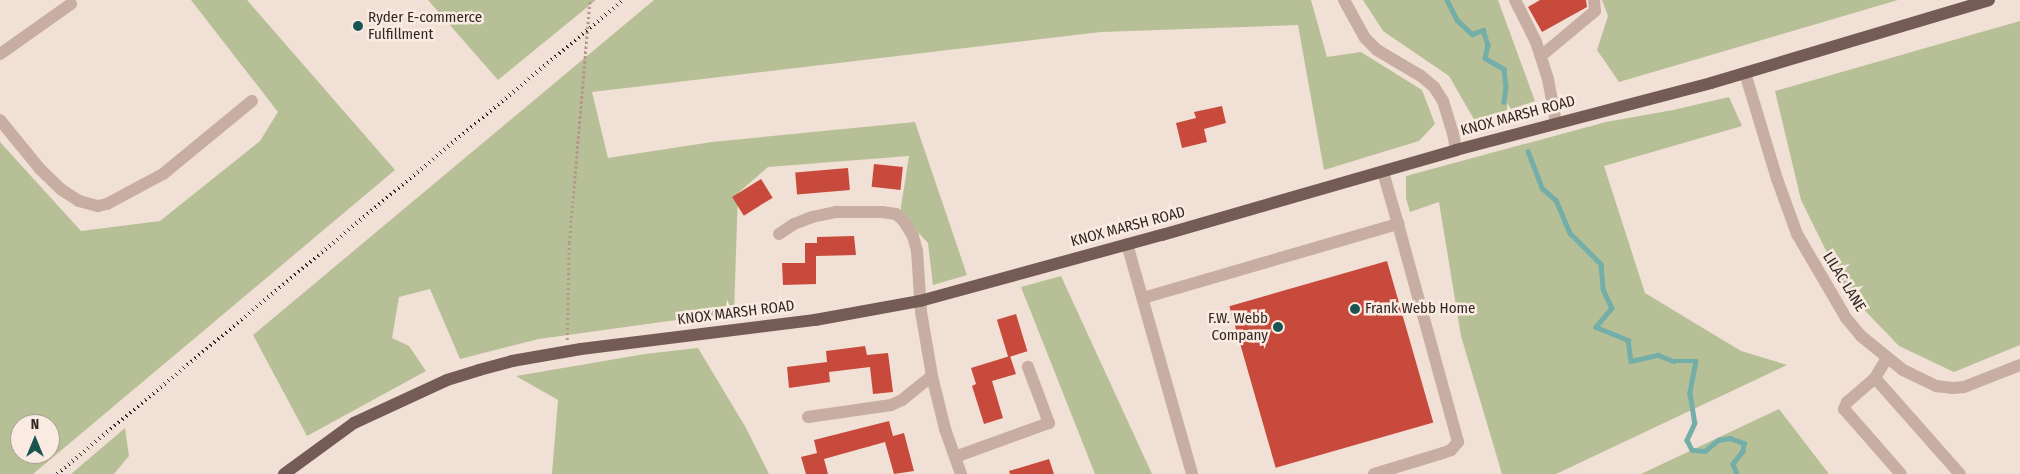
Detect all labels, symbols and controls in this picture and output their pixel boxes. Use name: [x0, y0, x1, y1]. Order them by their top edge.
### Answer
place label: Ryder E-commerce Fulfillment: [368, 8, 482, 43]
marker: Ryder E-commerce Fulfillment: [352, 20, 364, 32]
street label: KNOX MARSH ROAD: [1459, 92, 1577, 140]
street label: KNOX MARSH ROAD: [1069, 203, 1187, 251]
street label: LILAC LANE: [1819, 249, 1869, 315]
street label: KNOX MARSH ROAD: [676, 297, 796, 329]
place label: Frank Webb Home: [1365, 300, 1475, 318]
marker: Frank Webb Home: [1349, 303, 1361, 315]
place label: F.W. Webb Company: [1208, 309, 1268, 344]
marker: F.W. Webb Company: [1272, 321, 1284, 333]
north arrow: [10, 414, 60, 464]
text: N: [31, 416, 39, 433]

